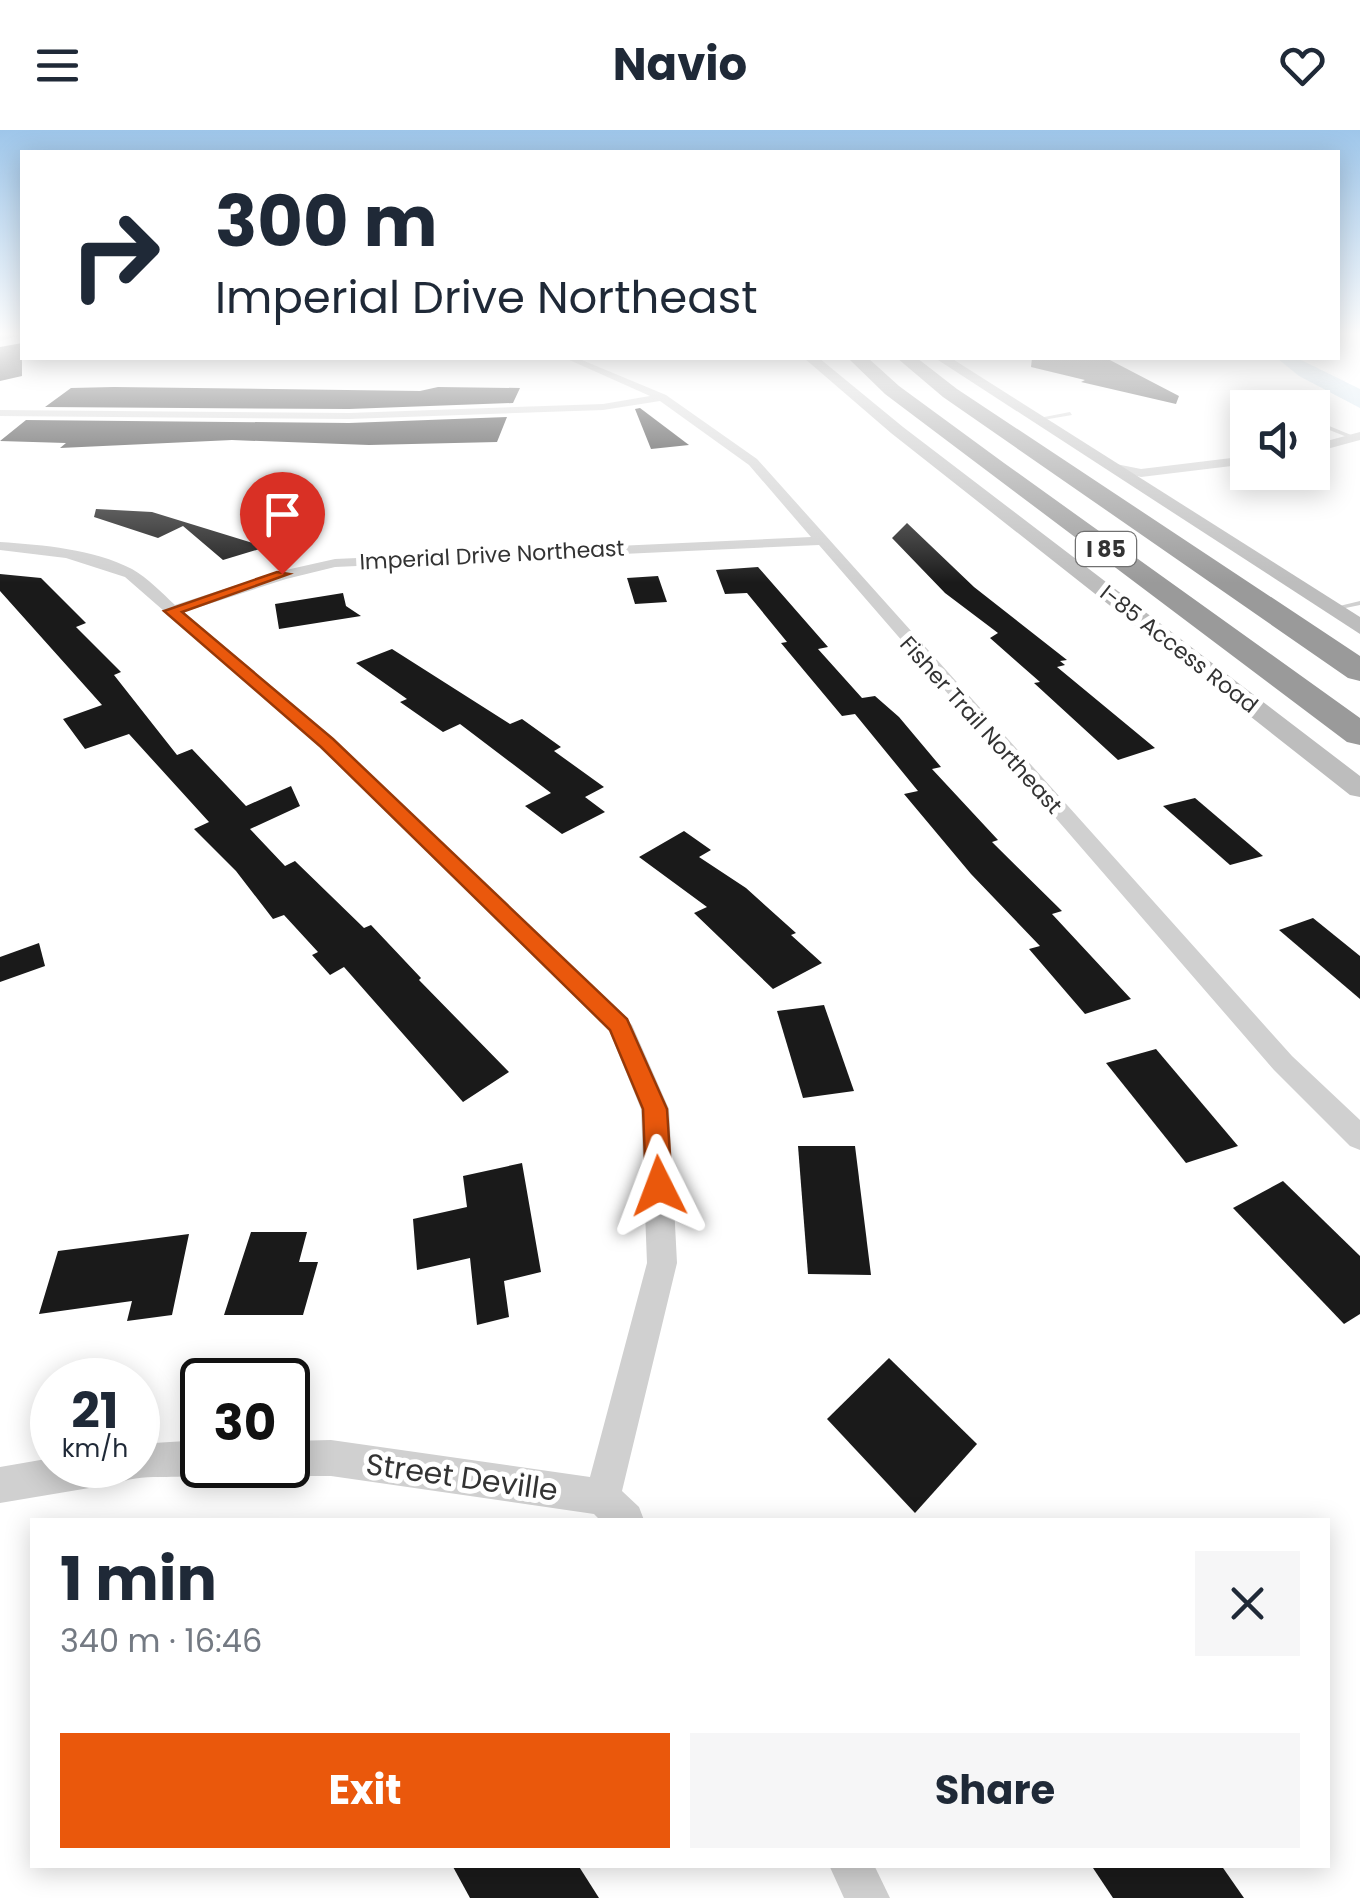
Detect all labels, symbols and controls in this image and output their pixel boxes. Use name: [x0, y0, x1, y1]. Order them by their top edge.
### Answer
text: Navio: [613, 33, 747, 96]
icon: menu: [30, 38, 85, 93]
icon: heart: [1275, 38, 1330, 93]
text: 300 m: [215, 172, 438, 271]
icon: right: [50, 190, 180, 320]
text: Imperial Drive Northeast: [215, 266, 758, 329]
map controls: [1230, 390, 1330, 490]
button: sound: [1230, 390, 1330, 490]
pin: [240, 472, 325, 575]
icon: arrive: [255, 487, 310, 542]
road number: I 85: [1076, 532, 1136, 566]
street label: Imperial Drive Northeast: [359, 533, 625, 577]
street label: I-85 Access Road: [1094, 578, 1264, 720]
street label: Fisher Trail Northeast: [893, 629, 1069, 821]
position arrow: [607, 1134, 711, 1238]
speed limit sign: 30: [180, 1358, 310, 1488]
text: 21: [71, 1375, 119, 1446]
text: km/h: [62, 1431, 128, 1466]
street label: Street Deville: [363, 1442, 561, 1512]
text: 1 min: [60, 1537, 217, 1621]
button: close: [1195, 1551, 1300, 1656]
text: 340 m · 16:46: [60, 1618, 262, 1663]
button: Exit: [60, 1733, 670, 1848]
button: Share: [690, 1733, 1300, 1848]

